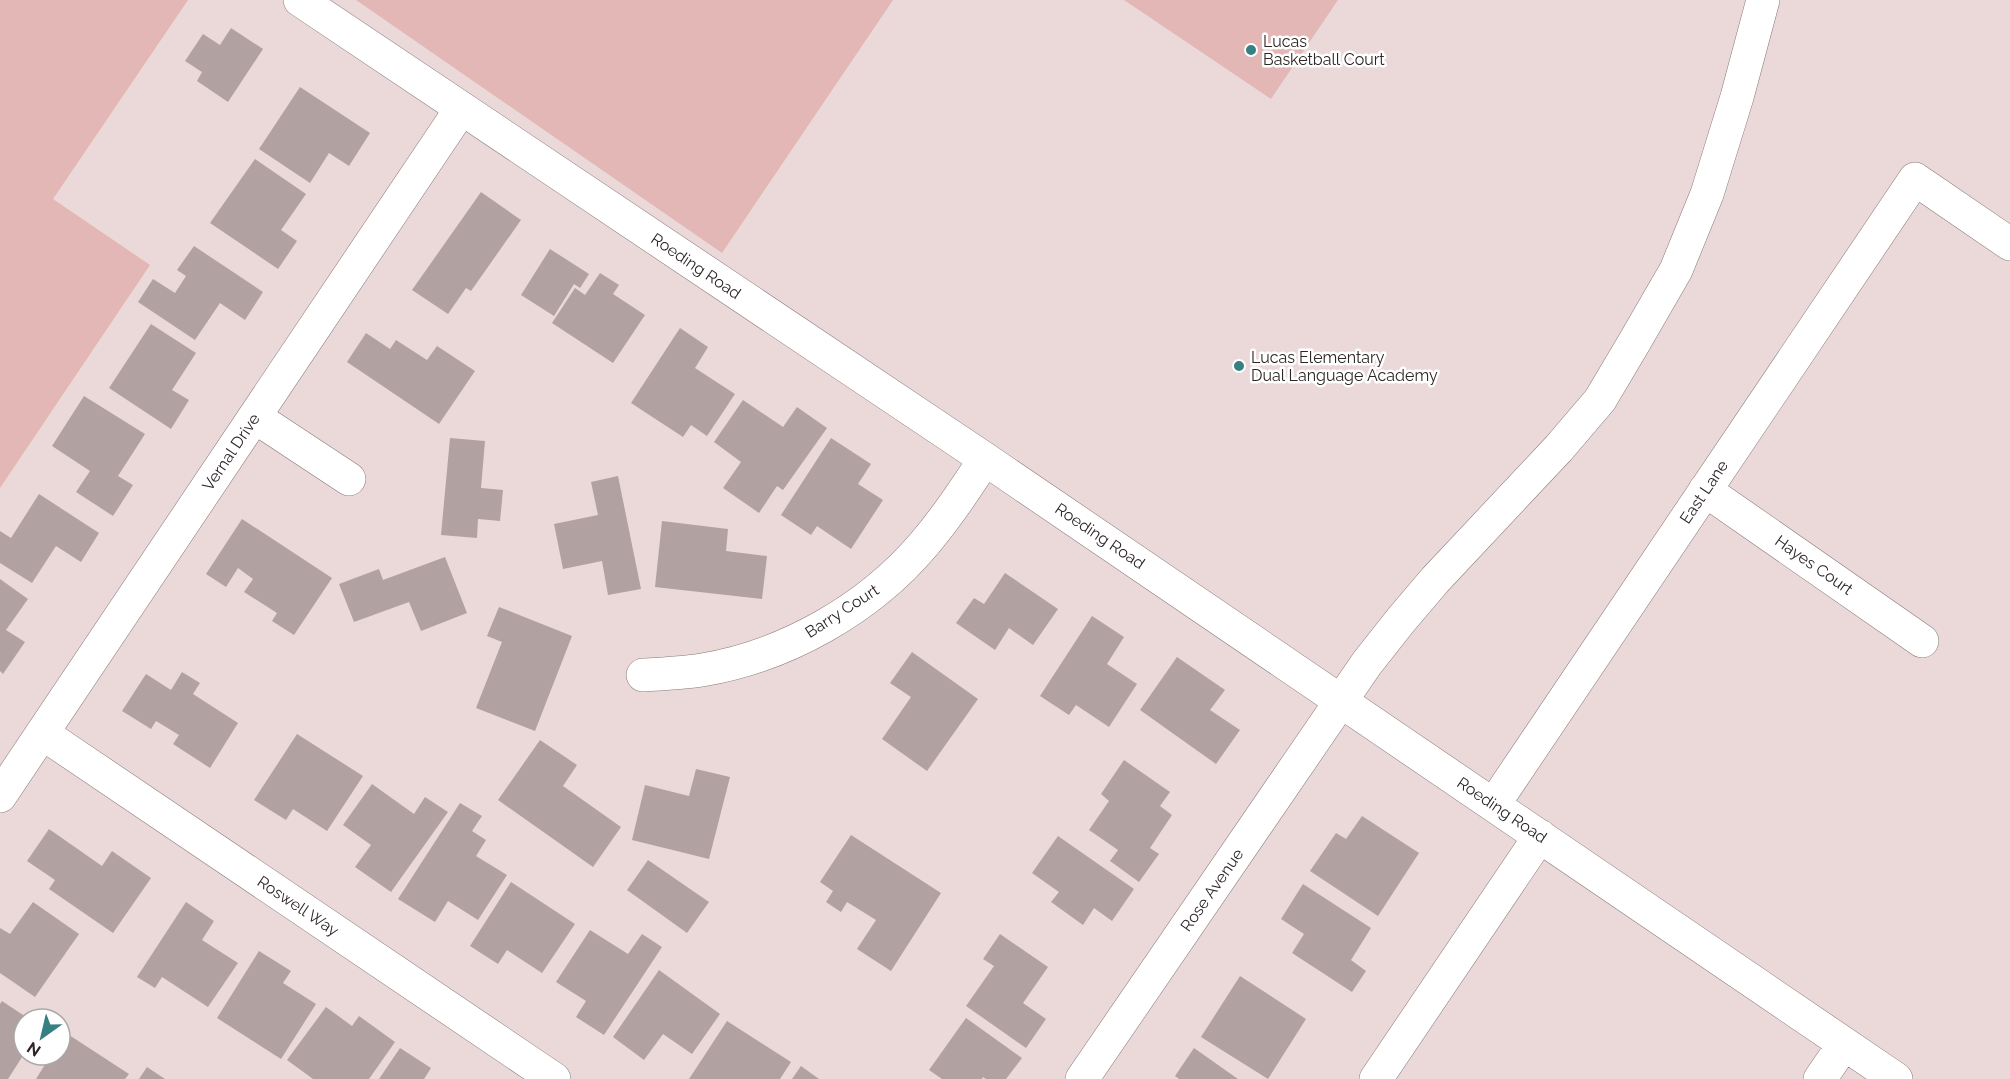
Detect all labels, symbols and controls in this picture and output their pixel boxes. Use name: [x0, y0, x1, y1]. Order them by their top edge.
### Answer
place label: Lucas Basketball Court: [1263, 32, 1385, 69]
marker: Lucas Basketball Court: [1244, 43, 1258, 57]
street label: Roeding Road: [647, 229, 745, 303]
place label: Lucas Elementary Dual Language Academy: [1251, 348, 1438, 385]
marker: Lucas Elementary Dual Language Academy: [1232, 359, 1246, 373]
street label: Vernal Drive: [198, 410, 264, 494]
street label: East Lane: [1676, 457, 1732, 527]
street label: Roeding Road: [1051, 499, 1149, 573]
street label: Hayes Court: [1771, 531, 1857, 599]
street label: Barry Court: [802, 580, 883, 642]
street label: Roeding Road: [1453, 773, 1551, 847]
street label: Rose Avenue: [1177, 845, 1247, 935]
street label: Roswell Way: [254, 872, 343, 940]
north arrow: [12, 1007, 72, 1067]
text: N: [24, 1038, 44, 1060]

